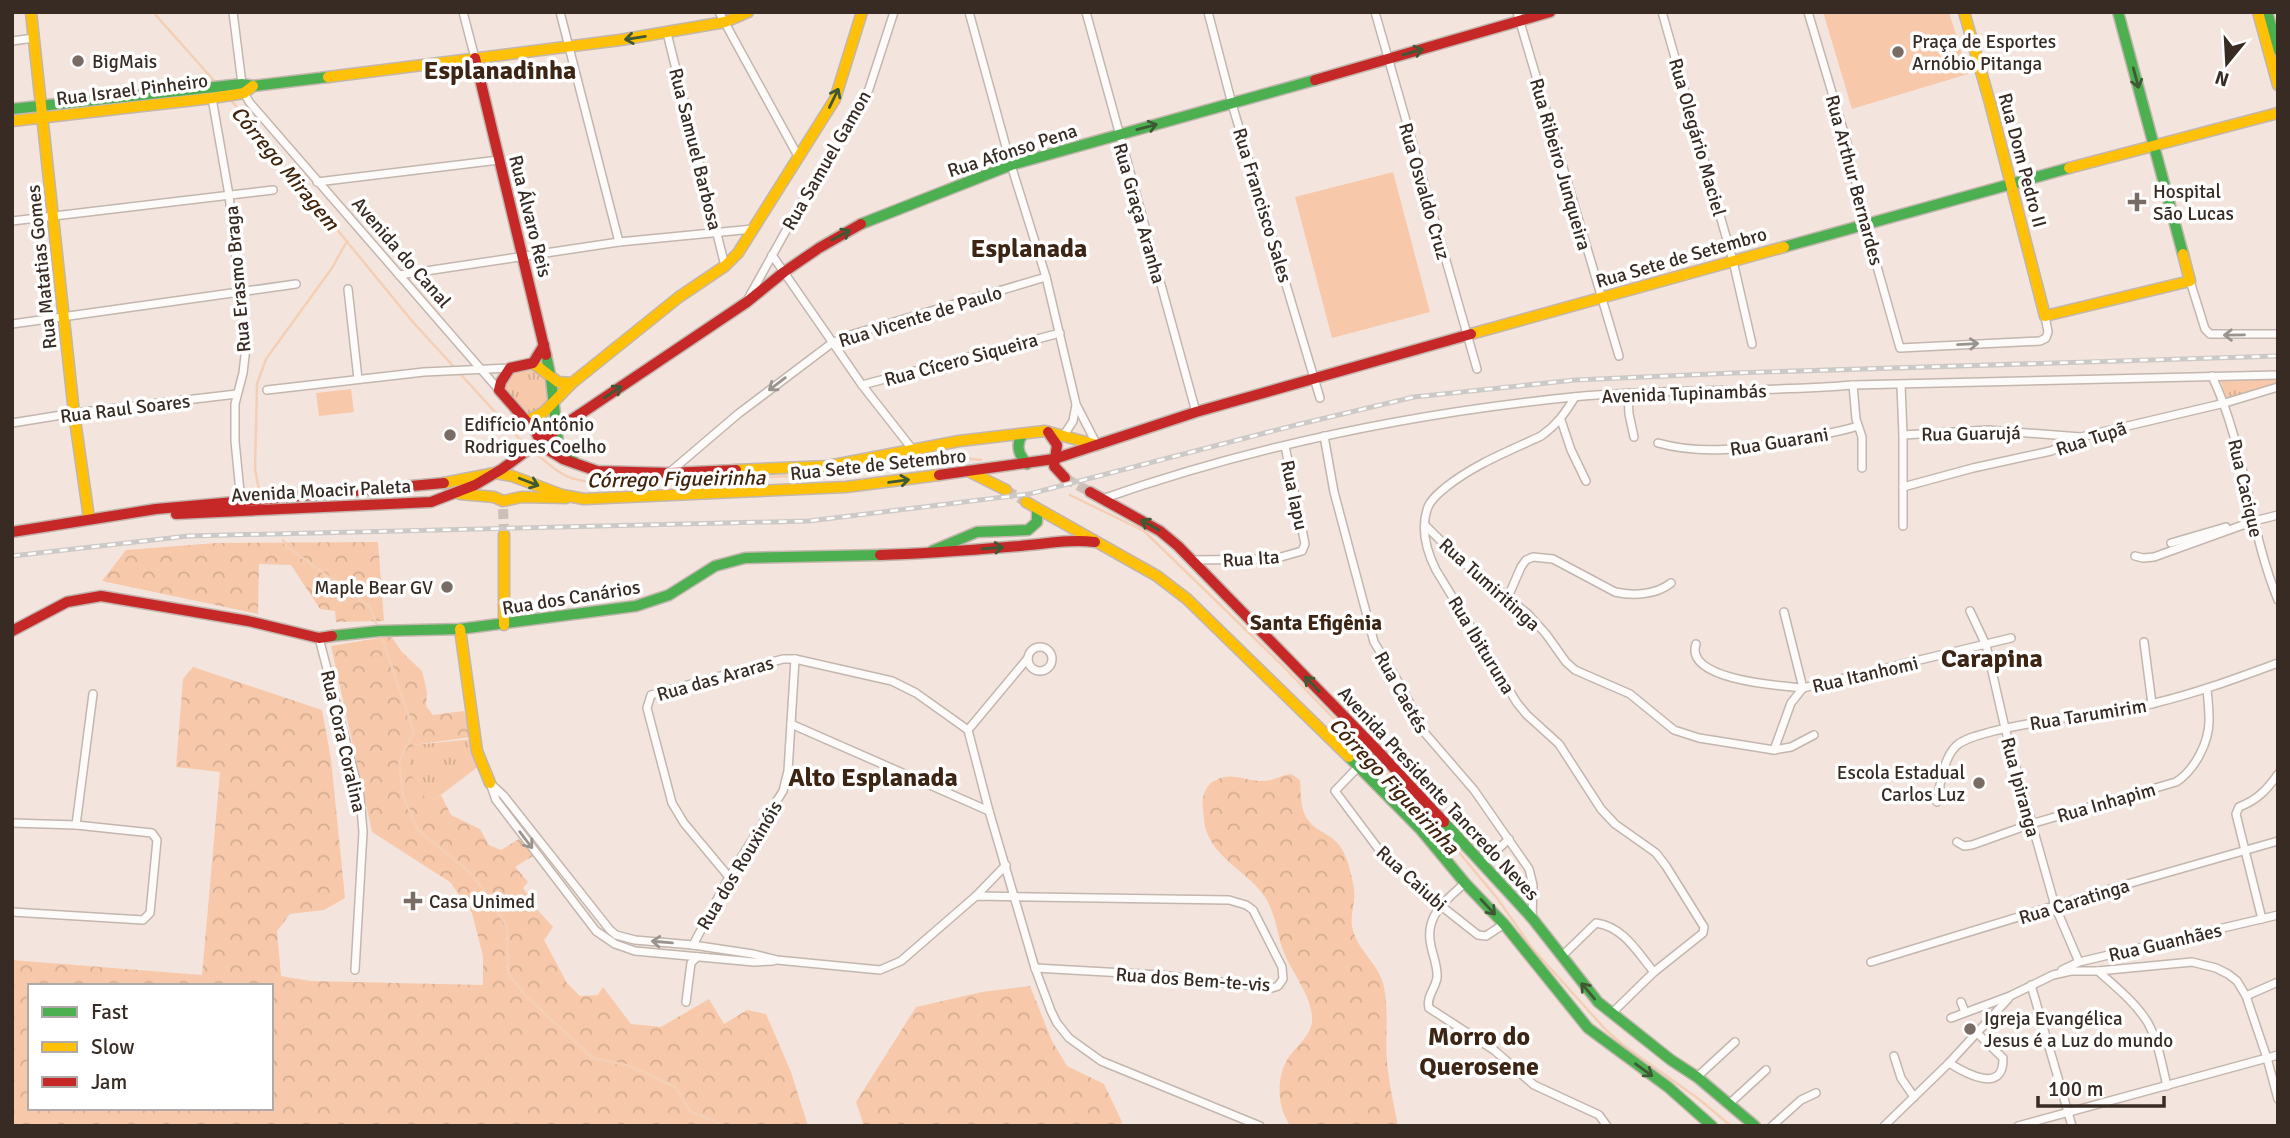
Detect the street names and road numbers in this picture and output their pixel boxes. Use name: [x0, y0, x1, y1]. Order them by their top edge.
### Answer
street label: Rua Olegário Maciel: [1663, 56, 1731, 219]
street label: Rua Samuel Barbosa: [663, 66, 727, 233]
street label: Rua Israel Pinheiro: [55, 69, 209, 111]
street label: Rua Ribeiro Junqueira: [1524, 75, 1596, 253]
street label: Rua Samuel Gamon: [777, 86, 877, 235]
street label: Rua Dom Pedro II: [1993, 90, 2052, 230]
street label: Rua Arthur Bernardes: [1820, 92, 1888, 268]
street label: Rua Afonso Pena: [944, 119, 1080, 183]
street label: Rua Osvaldo Cruz: [1393, 120, 1455, 262]
street label: Rua Francisco Sales: [1227, 125, 1297, 286]
street label: Rua Graça Aranha: [1108, 140, 1171, 286]
street label: Rua Álvaro Reis: [503, 153, 557, 280]
street label: Rua Matatias Gomes: [21, 183, 63, 350]
street label: Avenida do Canal: [346, 192, 456, 313]
street label: Rua Erasmo Braga: [220, 205, 256, 353]
street label: Rua Sete de Setembro: [1593, 222, 1770, 294]
street label: Rua Vicente de Paulo: [836, 281, 1005, 353]
street label: Rua Cícero Siqueira: [882, 328, 1041, 392]
street label: Avenida Tupinambás: [1601, 379, 1767, 409]
street label: Rua Raul Soares: [59, 389, 191, 429]
street label: Rua Tupã: [2053, 416, 2130, 462]
street label: Rua Guarujá: [1921, 421, 2021, 447]
street label: Rua Guarani: [1728, 422, 1830, 462]
street label: Rua Cacique: [2222, 437, 2268, 540]
street label: Rua Sete de Setembro: [789, 444, 967, 486]
street label: Rua Iapu: [1275, 458, 1313, 532]
street label: Avenida Moacir Paleta: [231, 474, 412, 508]
street label: Rua Tumiritinga: [1434, 533, 1545, 636]
street label: Rua Ita: [1222, 545, 1280, 573]
street label: Rua dos Canários: [500, 575, 642, 621]
street label: Rua Ibituruna: [1442, 592, 1520, 699]
street label: Rua Caetés: [1369, 647, 1433, 738]
street label: Rua das Araras: [654, 651, 776, 707]
street label: Rua Itanhomi: [1810, 651, 1921, 699]
street label: Rua Cora Coralina: [315, 668, 371, 815]
street label: Avenida Presidente Tancredo Neves: [1332, 681, 1544, 906]
street label: Rua Tarumirim: [2028, 694, 2148, 736]
street label: Rua Ipiranga: [1995, 735, 2045, 840]
street label: Rua Inhapim: [2054, 777, 2158, 828]
street label: Rua dos Rouxinóis: [692, 796, 788, 935]
street label: Rua Caiubi: [1371, 841, 1452, 917]
street label: Rua Caratinga: [2016, 874, 2133, 930]
street label: Rua Guanhães: [2106, 918, 2224, 968]
street label: Rua dos Bem-te-vis: [1115, 963, 1271, 997]

